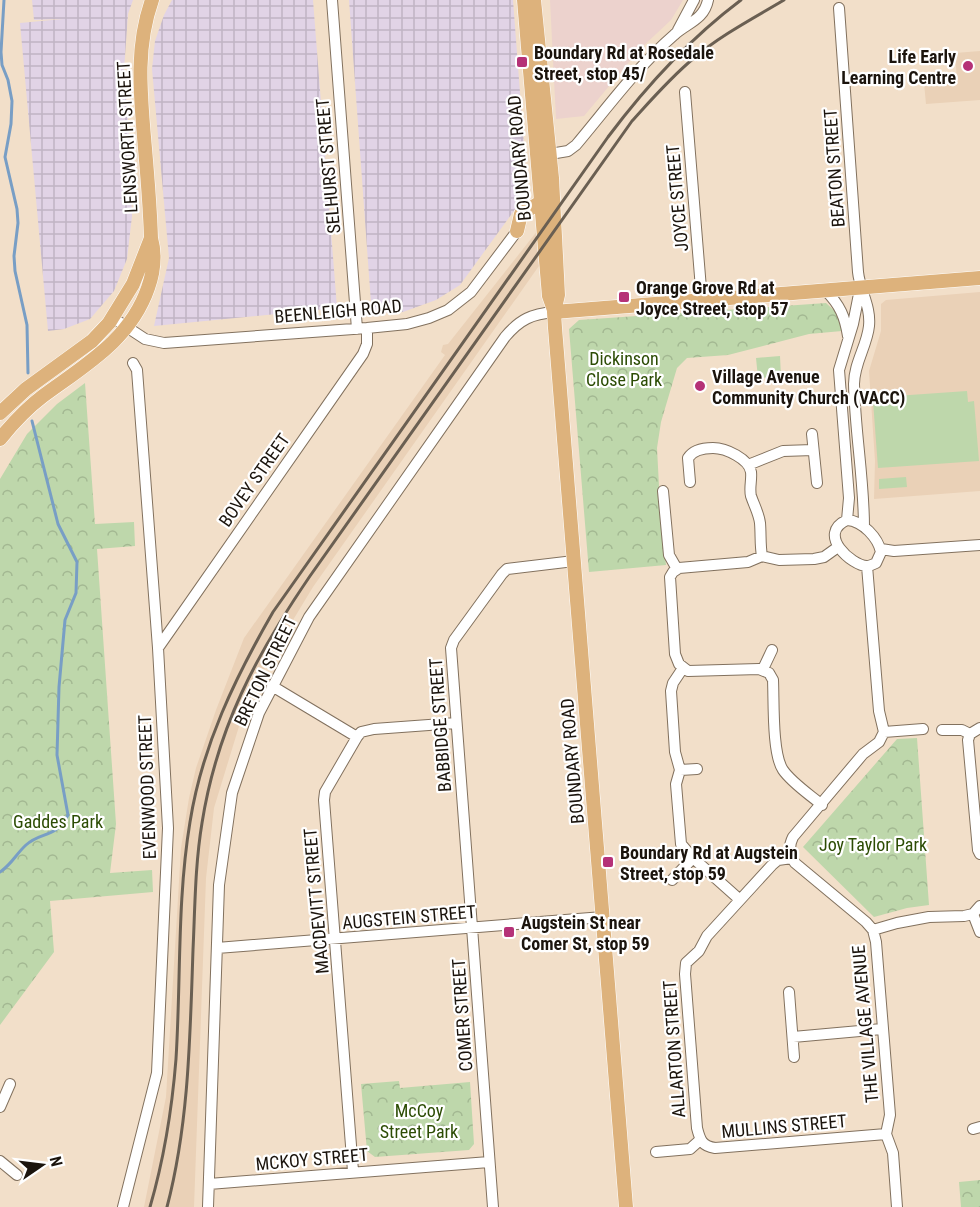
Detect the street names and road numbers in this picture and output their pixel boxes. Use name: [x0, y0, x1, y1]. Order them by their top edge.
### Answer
street label: LENSWORTH STREET: [113, 61, 141, 213]
street label: BOUNDARY ROAD: [503, 94, 535, 222]
street label: SELHURST STREET: [312, 97, 344, 235]
street label: BEATON STREET: [819, 108, 849, 228]
street label: JOYCE STREET: [662, 144, 692, 252]
street label: BEENLEIGH ROAD: [273, 295, 403, 327]
street label: BOVEY STREET: [214, 429, 294, 531]
street label: BRETON STREET: [229, 613, 301, 729]
street label: BABBIDGE STREET: [425, 657, 455, 793]
street label: BOUNDARY ROAD: [556, 697, 588, 825]
street label: EVENWOOD STREET: [134, 714, 160, 860]
street label: MACDEVITT STREET: [299, 827, 333, 975]
street label: AUGSTEIN STREET: [341, 901, 477, 933]
street label: THE VILLAGE AVENUE: [848, 944, 882, 1104]
street label: COMER STREET: [448, 958, 476, 1072]
street label: ALLARTON STREET: [659, 980, 689, 1118]
street label: MULLINS STREET: [721, 1110, 847, 1142]
street label: MCKOY STREET: [255, 1144, 369, 1174]

